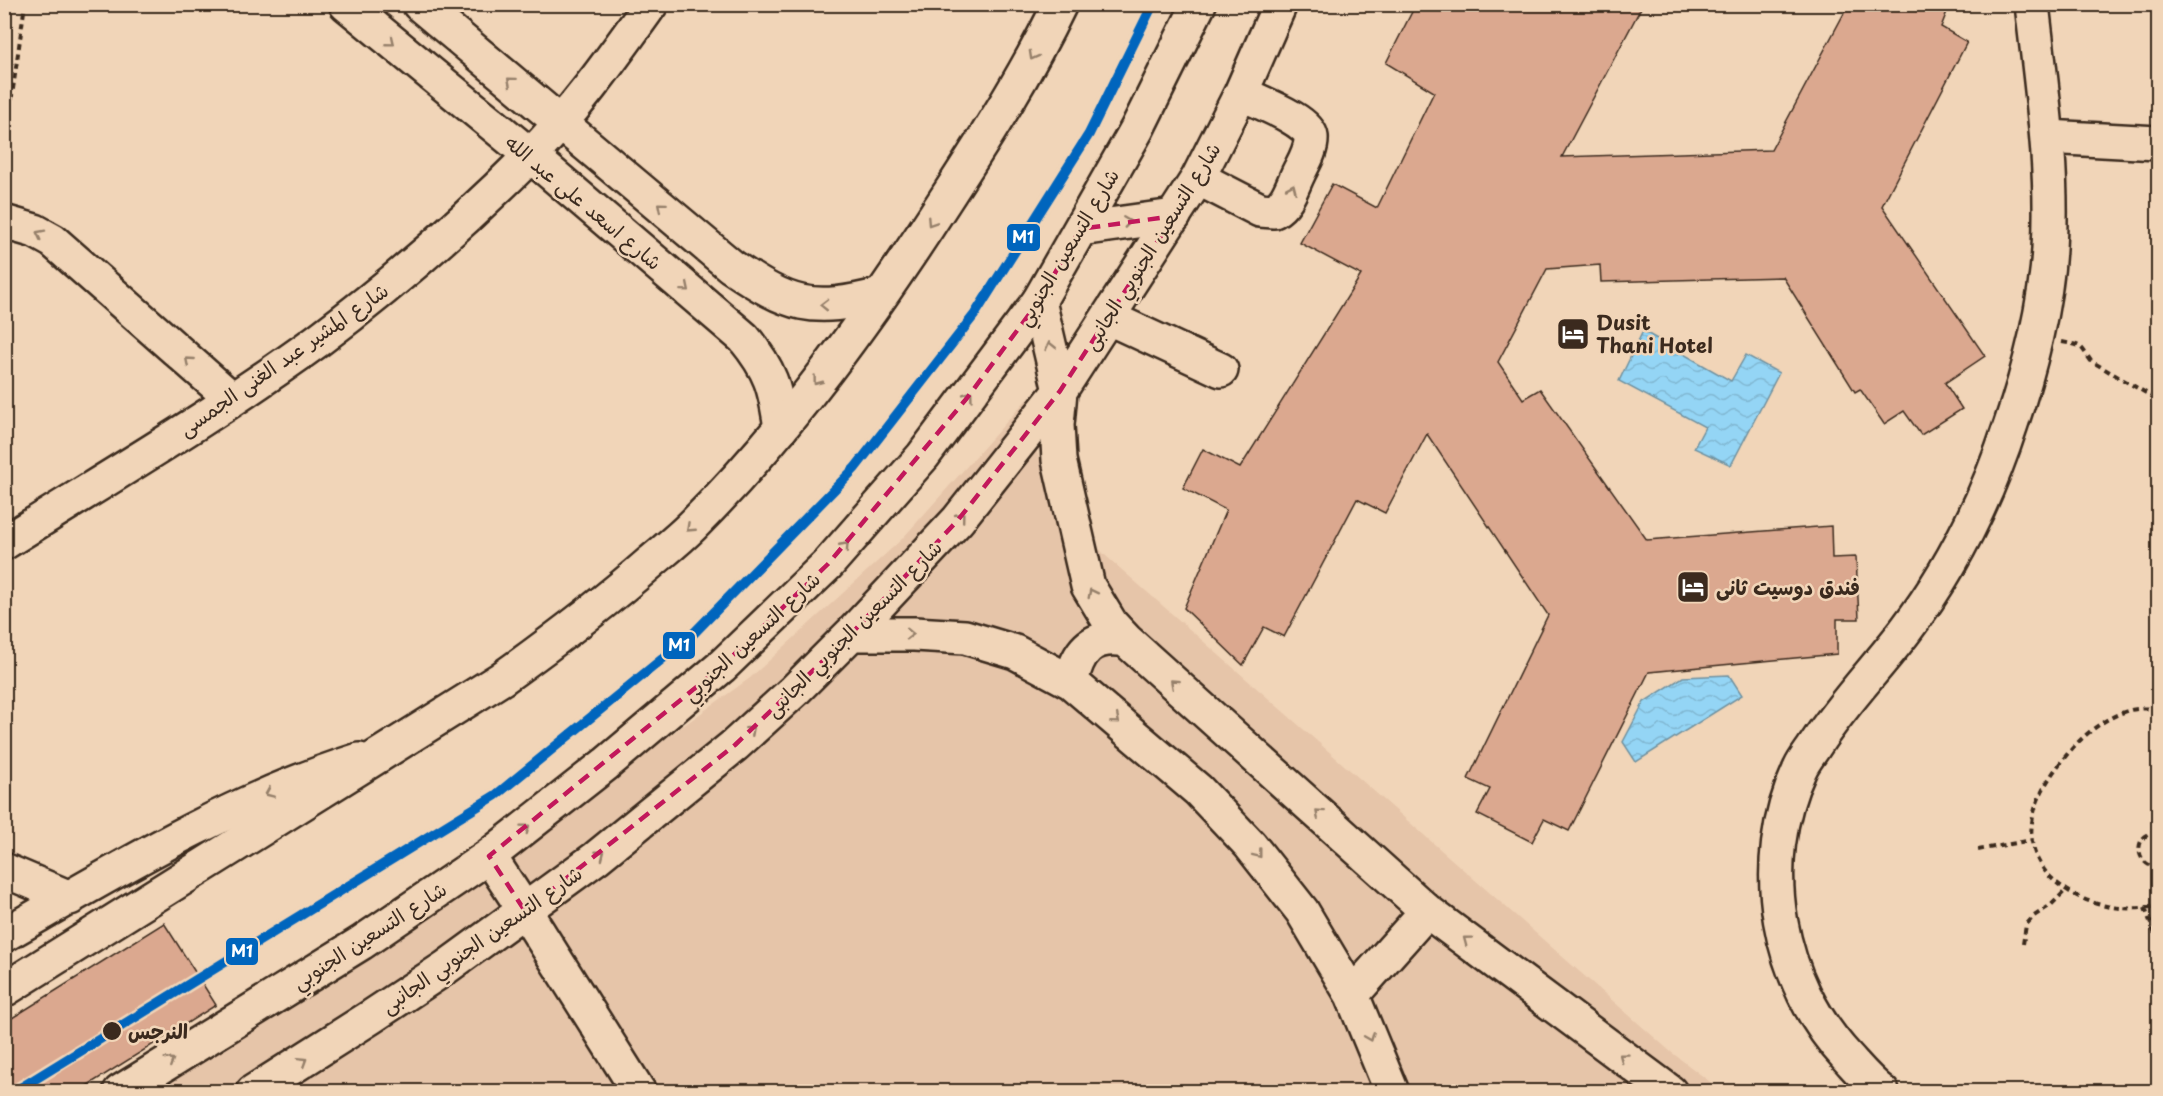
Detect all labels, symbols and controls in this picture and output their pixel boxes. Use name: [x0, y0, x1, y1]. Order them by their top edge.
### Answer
one-way arrow: [384, 34, 395, 45]
one-way arrow: [1029, 50, 1040, 60]
one-way arrow: [507, 77, 518, 88]
street label: شارع اسعد على عبد الله: [499, 127, 669, 277]
street label: شارع التسعين الجنوبي الجانبى: [1075, 136, 1231, 358]
street label: شارع التسعين الجنوبي: [1008, 163, 1129, 333]
one-way arrow: [1284, 184, 1296, 195]
one-way arrow: [657, 203, 668, 214]
one-way arrow: [927, 216, 938, 227]
one-way arrow: [1123, 217, 1132, 229]
line badge: M1: [1006, 223, 1041, 252]
text: M1: [1012, 224, 1034, 248]
one-way arrow: [36, 230, 47, 242]
street label: شارع المشير عبد الغنى الجمسى: [172, 275, 394, 443]
one-way arrow: [679, 280, 690, 291]
one-way arrow: [820, 299, 829, 311]
place label: Dusit Thani Hotel: [1596, 307, 1713, 360]
hotel icon: Dusit Thani Hotel: [1555, 316, 1591, 352]
one-way arrow: [1044, 341, 1057, 351]
one-way arrow: [184, 357, 195, 368]
one-way arrow: [814, 374, 825, 385]
one-way arrow: [961, 391, 972, 402]
one-way arrow: [954, 512, 965, 523]
one-way arrow: [686, 521, 696, 532]
street label: شارع التسعين الجنوبي الجانبى: [757, 532, 951, 726]
one-way arrow: [838, 542, 849, 553]
street label: شارع التسعين الجنوبي: [675, 564, 829, 711]
hotel icon: فندق دوسيت ثانى: [1675, 569, 1711, 605]
place label: فندق دوسيت ثانى: [1716, 572, 1860, 602]
one-way arrow: [1088, 589, 1099, 600]
one-way arrow: [905, 628, 914, 640]
line badge: M1: [662, 631, 696, 660]
text: M1: [668, 632, 690, 656]
one-way arrow: [1170, 679, 1181, 690]
one-way arrow: [1109, 713, 1120, 724]
one-way arrow: [745, 726, 755, 737]
one-way arrow: [265, 786, 276, 798]
one-way arrow: [1315, 809, 1326, 820]
one-way arrow: [519, 824, 530, 835]
one-way arrow: [1250, 847, 1261, 858]
one-way arrow: [594, 850, 605, 861]
street label: شارع التسعين الجنوبي الجانبى: [374, 858, 590, 1023]
street label: شارع التسعين الجنوبي: [286, 874, 454, 1000]
one-way arrow: [1462, 936, 1473, 947]
line badge: M1: [225, 937, 259, 966]
text: M1: [231, 938, 253, 962]
place label: النرجس: [128, 1016, 188, 1046]
marker: النرجس: [101, 1020, 123, 1042]
one-way arrow: [1363, 1031, 1375, 1042]
one-way arrow: [1619, 1053, 1630, 1064]
one-way arrow: [164, 1057, 174, 1069]
one-way arrow: [296, 1057, 307, 1068]

